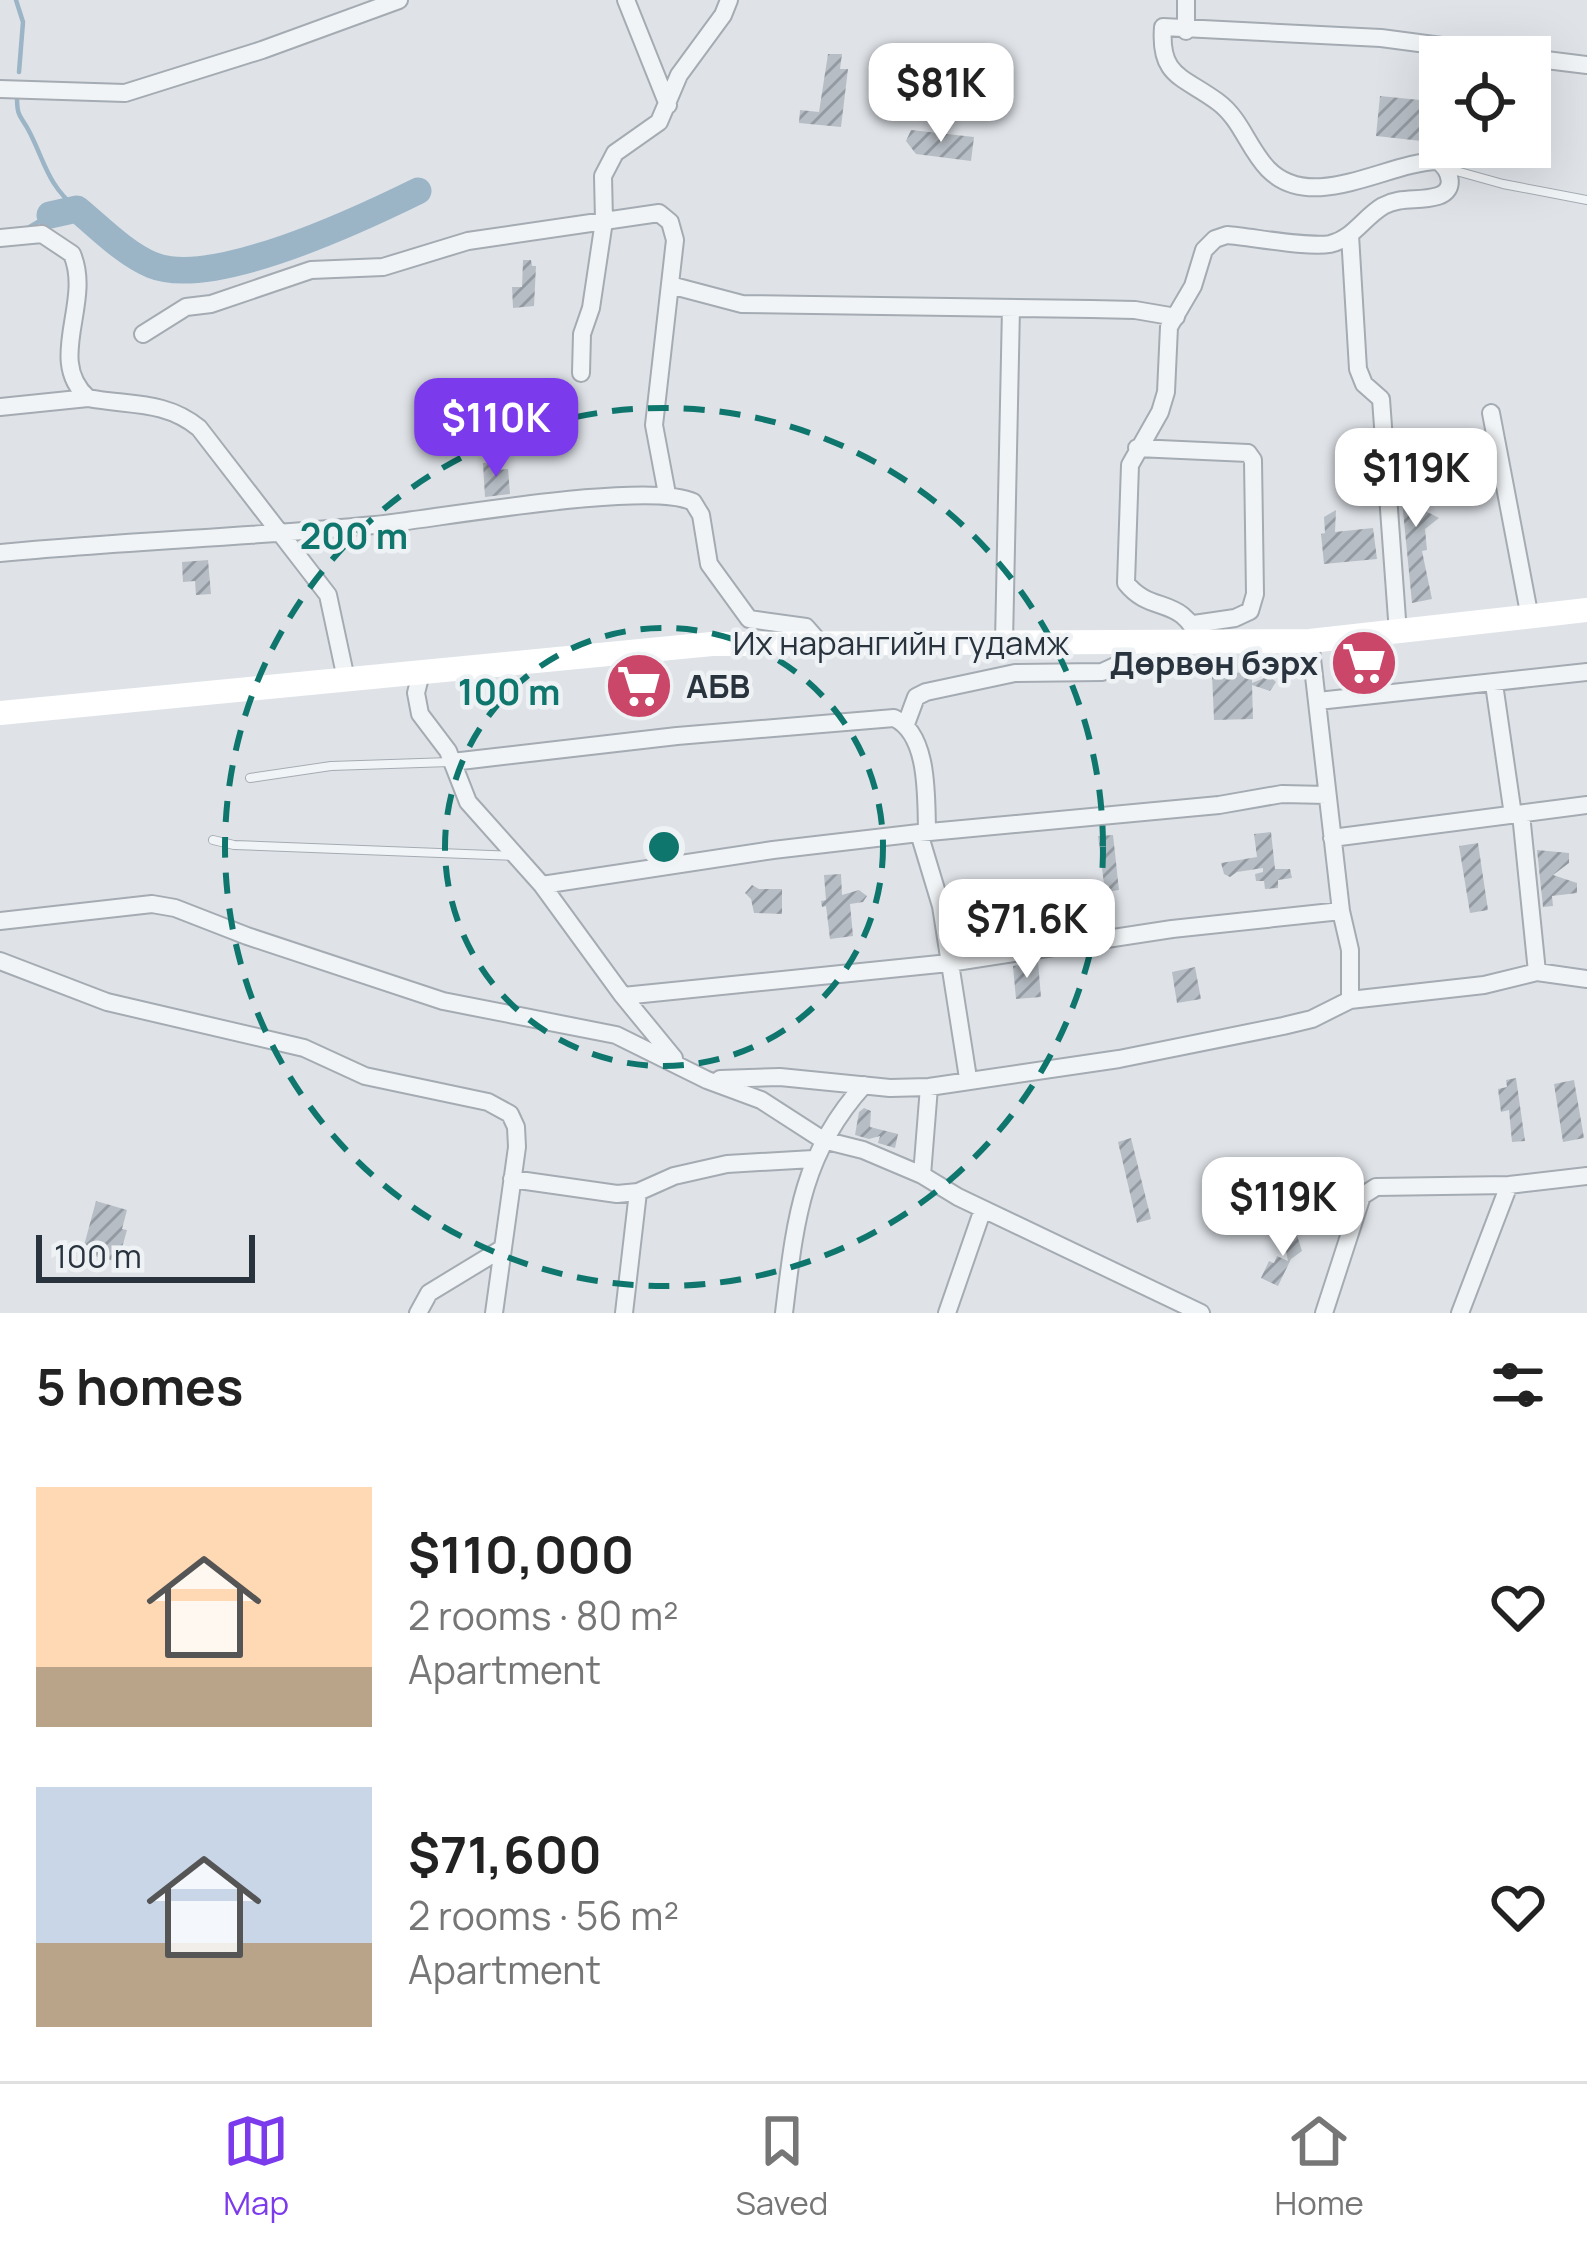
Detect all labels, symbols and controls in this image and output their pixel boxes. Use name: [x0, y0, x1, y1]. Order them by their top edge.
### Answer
map controls: [1419, 36, 1551, 168]
button: locate: [1419, 36, 1551, 168]
pin: $81K: [870, 43, 1012, 145]
text: $81K: [896, 55, 986, 109]
pin: $110K: [412, 378, 580, 480]
text: $110K: [441, 390, 551, 444]
pin: $119K: [1332, 428, 1500, 530]
text: $119K: [1362, 440, 1470, 494]
text: 200 m: [300, 511, 408, 560]
street label: Их нарангийн гудамж: [733, 620, 1069, 665]
supermarket icon: Дөрвөн бэрх: [1329, 628, 1399, 698]
place label: Дөрвөн бэрх: [1110, 640, 1318, 685]
supermarket icon: АБВ: [604, 651, 674, 721]
place label: АБВ: [686, 663, 750, 708]
text: 100 m: [458, 667, 560, 716]
centre of rings: [643, 826, 685, 868]
pin: $71.6K: [929, 879, 1125, 981]
text: $71.6K: [966, 891, 1088, 945]
pin: $119K: [1199, 1157, 1367, 1259]
text: $119K: [1229, 1169, 1337, 1223]
scale bar: [36, 1229, 255, 1282]
text: 100 m: [54, 1233, 142, 1278]
text: 5 homes: [36, 1351, 243, 1420]
icon: filters: [1485, 1352, 1551, 1418]
text: $110,000: [408, 1519, 634, 1588]
icon: home: [132, 1535, 276, 1679]
icon: heart: [1485, 1574, 1551, 1640]
text: 2 rooms · 80 m²: [408, 1588, 679, 1642]
text: Apartment: [408, 1642, 601, 1696]
text: $71,600: [408, 1819, 602, 1888]
icon: home: [132, 1835, 276, 1979]
icon: heart: [1485, 1874, 1551, 1940]
text: 2 rooms · 56 m²: [408, 1888, 679, 1942]
text: Apartment: [408, 1942, 601, 1996]
tab: Map: [223, 2108, 289, 2225]
tab: Saved: [735, 2108, 828, 2225]
tab: Home: [1275, 2108, 1364, 2225]

